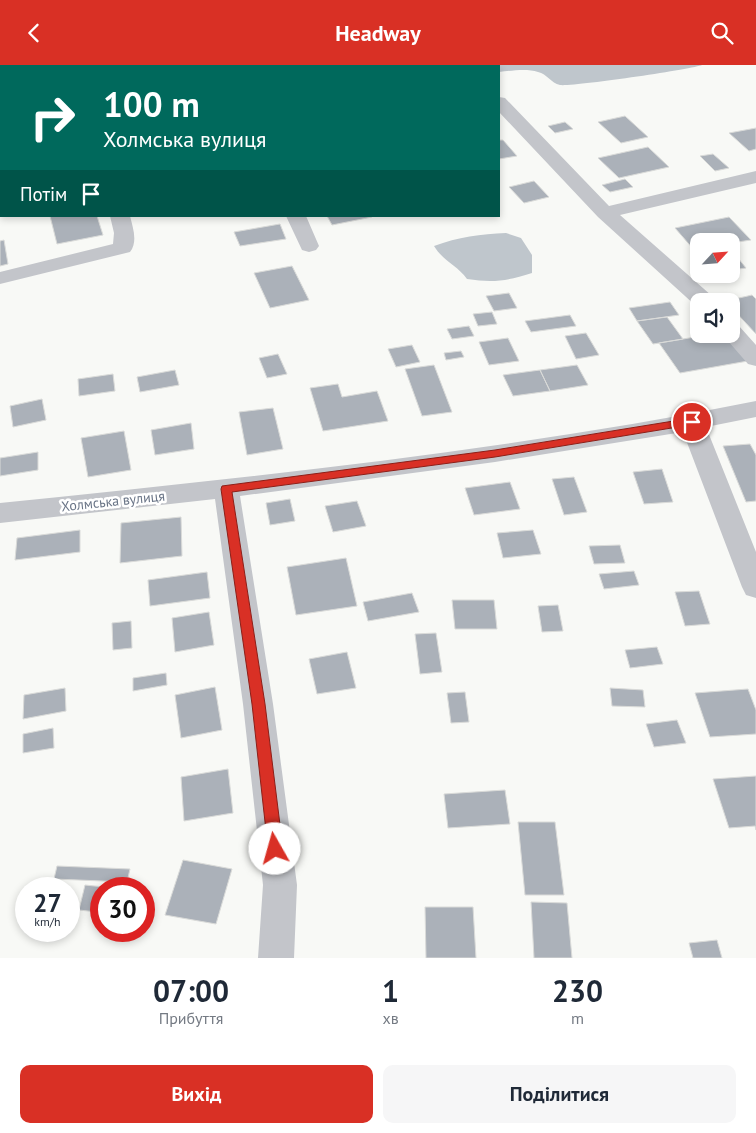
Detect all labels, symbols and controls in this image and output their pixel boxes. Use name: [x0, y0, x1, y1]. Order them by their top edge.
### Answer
icon: back: [20, 19, 48, 47]
text: Headway: [335, 19, 421, 47]
icon: search: [708, 19, 736, 47]
text: 100 m: [103, 81, 200, 127]
icon: right: [20, 85, 85, 150]
text: Холмська вулиця: [103, 125, 267, 153]
icon: arrive: [77, 180, 105, 208]
text: Потім: [20, 182, 67, 206]
north arrow: [690, 233, 740, 283]
map controls: [690, 233, 740, 343]
button: sound: [690, 293, 740, 343]
pin: [671, 401, 713, 443]
icon: arrive: [678, 408, 706, 436]
street label: Холмська вулиця: [60, 487, 166, 515]
position arrow: [248, 822, 300, 874]
speed limit sign: 30: [90, 877, 155, 942]
text: 27: [33, 887, 62, 919]
text: km/h: [34, 914, 61, 929]
text: 07:00: [153, 971, 229, 1010]
text: 1: [382, 971, 399, 1010]
text: 230: [552, 971, 603, 1010]
text: Прибуття: [159, 1008, 223, 1028]
text: хв: [382, 1008, 399, 1028]
text: m: [571, 1008, 584, 1028]
button: Вихід: [20, 1065, 373, 1123]
button: Поділитися: [383, 1065, 736, 1123]

